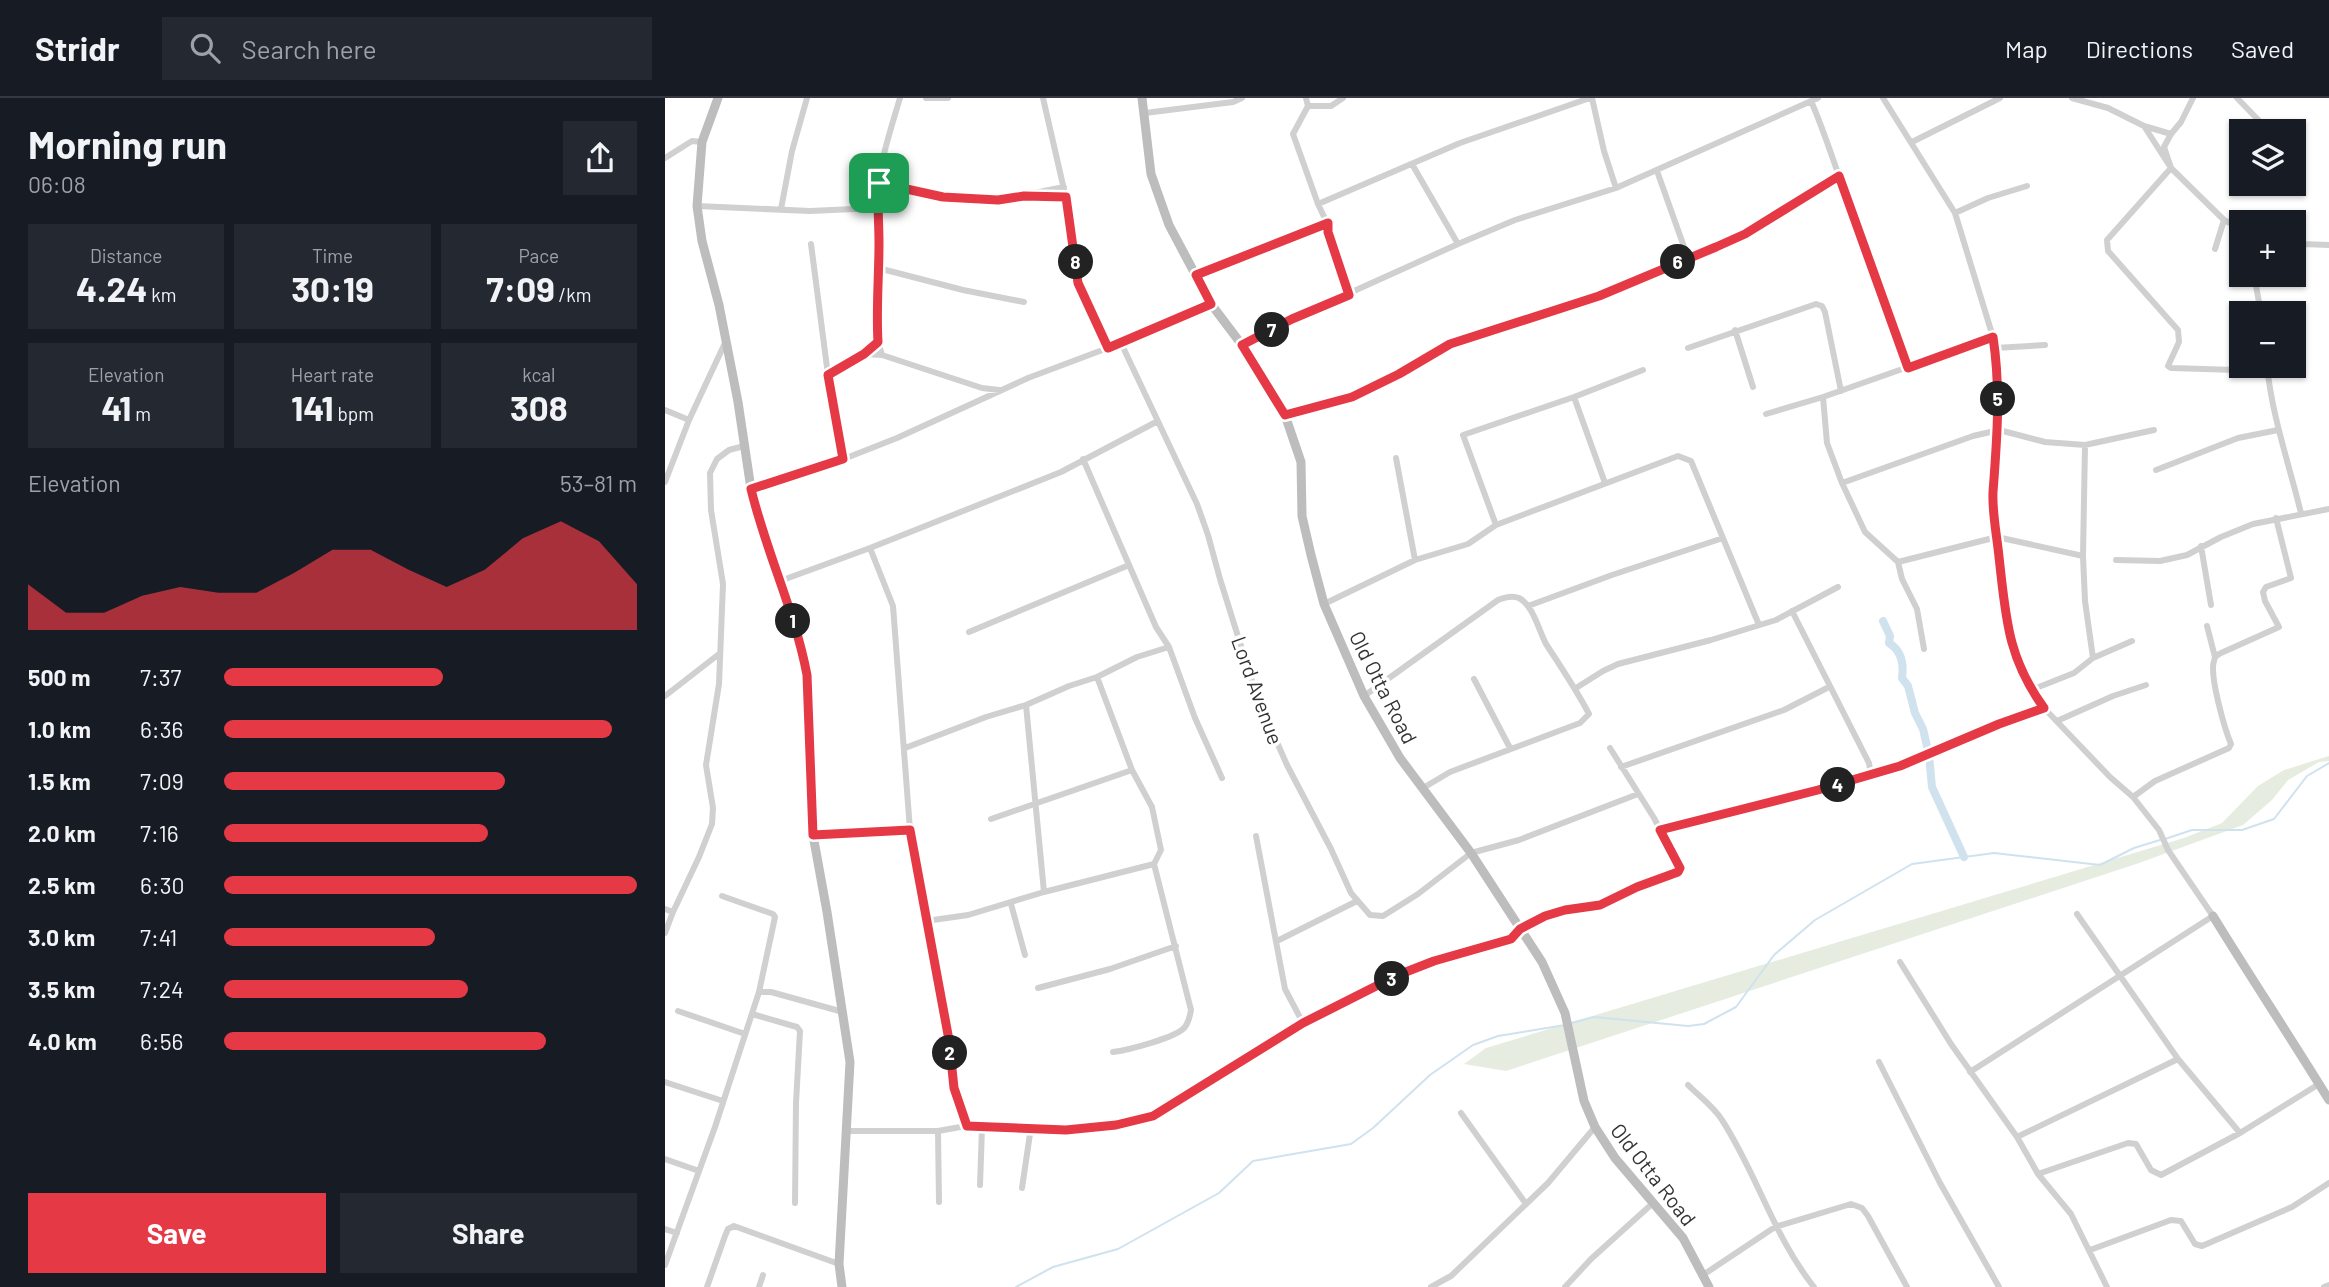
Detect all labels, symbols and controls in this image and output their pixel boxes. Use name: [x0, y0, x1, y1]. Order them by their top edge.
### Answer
search box: [162, 17, 652, 80]
text: Stridr: [35, 28, 120, 68]
icon: search: [186, 29, 224, 67]
text: Search here: [242, 33, 377, 64]
text: Map: [2005, 34, 2048, 63]
text: Directions: [2086, 34, 2193, 63]
text: Saved: [2231, 34, 2294, 63]
map controls: [2229, 119, 2306, 378]
button: layers: [2229, 119, 2306, 196]
text: Morning run: [28, 121, 227, 167]
button: share: [563, 121, 637, 195]
pin: [849, 153, 909, 213]
icon: arrive: [860, 164, 898, 202]
text: 06:08: [28, 170, 86, 198]
button: +: [2229, 210, 2306, 287]
text: Distance: [90, 244, 162, 267]
text: Time: [312, 244, 353, 267]
text: Pace: [518, 244, 559, 267]
pin: 8: [1059, 244, 1093, 280]
pin: 6: [1661, 244, 1695, 280]
text: 8: [1070, 250, 1081, 273]
text: 6: [1672, 250, 1683, 273]
text: 4.24: [76, 267, 147, 309]
text: 30:19: [291, 267, 374, 309]
text: 7:09: [486, 267, 555, 309]
text: km: [147, 283, 176, 306]
text: /km: [555, 283, 591, 306]
button: −: [2229, 301, 2306, 378]
pin: 7: [1255, 313, 1289, 348]
text: 7: [1267, 318, 1276, 341]
text: Elevation: [88, 363, 164, 386]
text: Heart rate: [291, 363, 374, 386]
text: kcal: [522, 363, 555, 386]
pin: 5: [1981, 382, 2015, 416]
text: 41: [101, 386, 132, 428]
text: 141: [291, 386, 334, 428]
text: 308: [510, 386, 568, 428]
text: 5: [1992, 387, 2003, 410]
text: m: [132, 402, 151, 425]
text: bpm: [334, 402, 374, 425]
text: Elevation: [28, 469, 121, 497]
text: 53–81 m: [560, 469, 637, 497]
pin: 1: [775, 603, 811, 638]
text: 1: [789, 609, 796, 632]
street label: Old Otta Road: [1345, 626, 1423, 748]
street label: Lord Avenue: [1227, 632, 1289, 748]
text: 500 m: [28, 663, 90, 691]
text: 7:37: [140, 663, 181, 691]
text: 1.0 km: [28, 715, 91, 743]
text: 6:36: [140, 715, 183, 743]
text: 1.5 km: [28, 767, 91, 795]
text: 7:09: [140, 767, 184, 795]
pin: 4: [1821, 768, 1855, 802]
text: 4: [1832, 773, 1843, 796]
text: 2.0 km: [28, 819, 96, 847]
text: 7:16: [140, 819, 179, 847]
text: 2.5 km: [28, 871, 96, 899]
text: 6:30: [140, 871, 184, 899]
text: 3.0 km: [28, 923, 95, 951]
text: 7:41: [140, 923, 177, 951]
pin: 3: [1375, 962, 1409, 996]
text: 3: [1386, 967, 1397, 990]
text: 3.5 km: [28, 975, 95, 1003]
text: 7:24: [140, 975, 184, 1003]
text: 4.0 km: [28, 1027, 97, 1055]
text: 6:56: [140, 1027, 183, 1055]
pin: 2: [933, 1035, 967, 1070]
text: 2: [944, 1041, 955, 1064]
street label: Old Otta Road: [1606, 1118, 1702, 1230]
button: Save: [28, 1193, 326, 1273]
button: Share: [340, 1193, 637, 1273]

